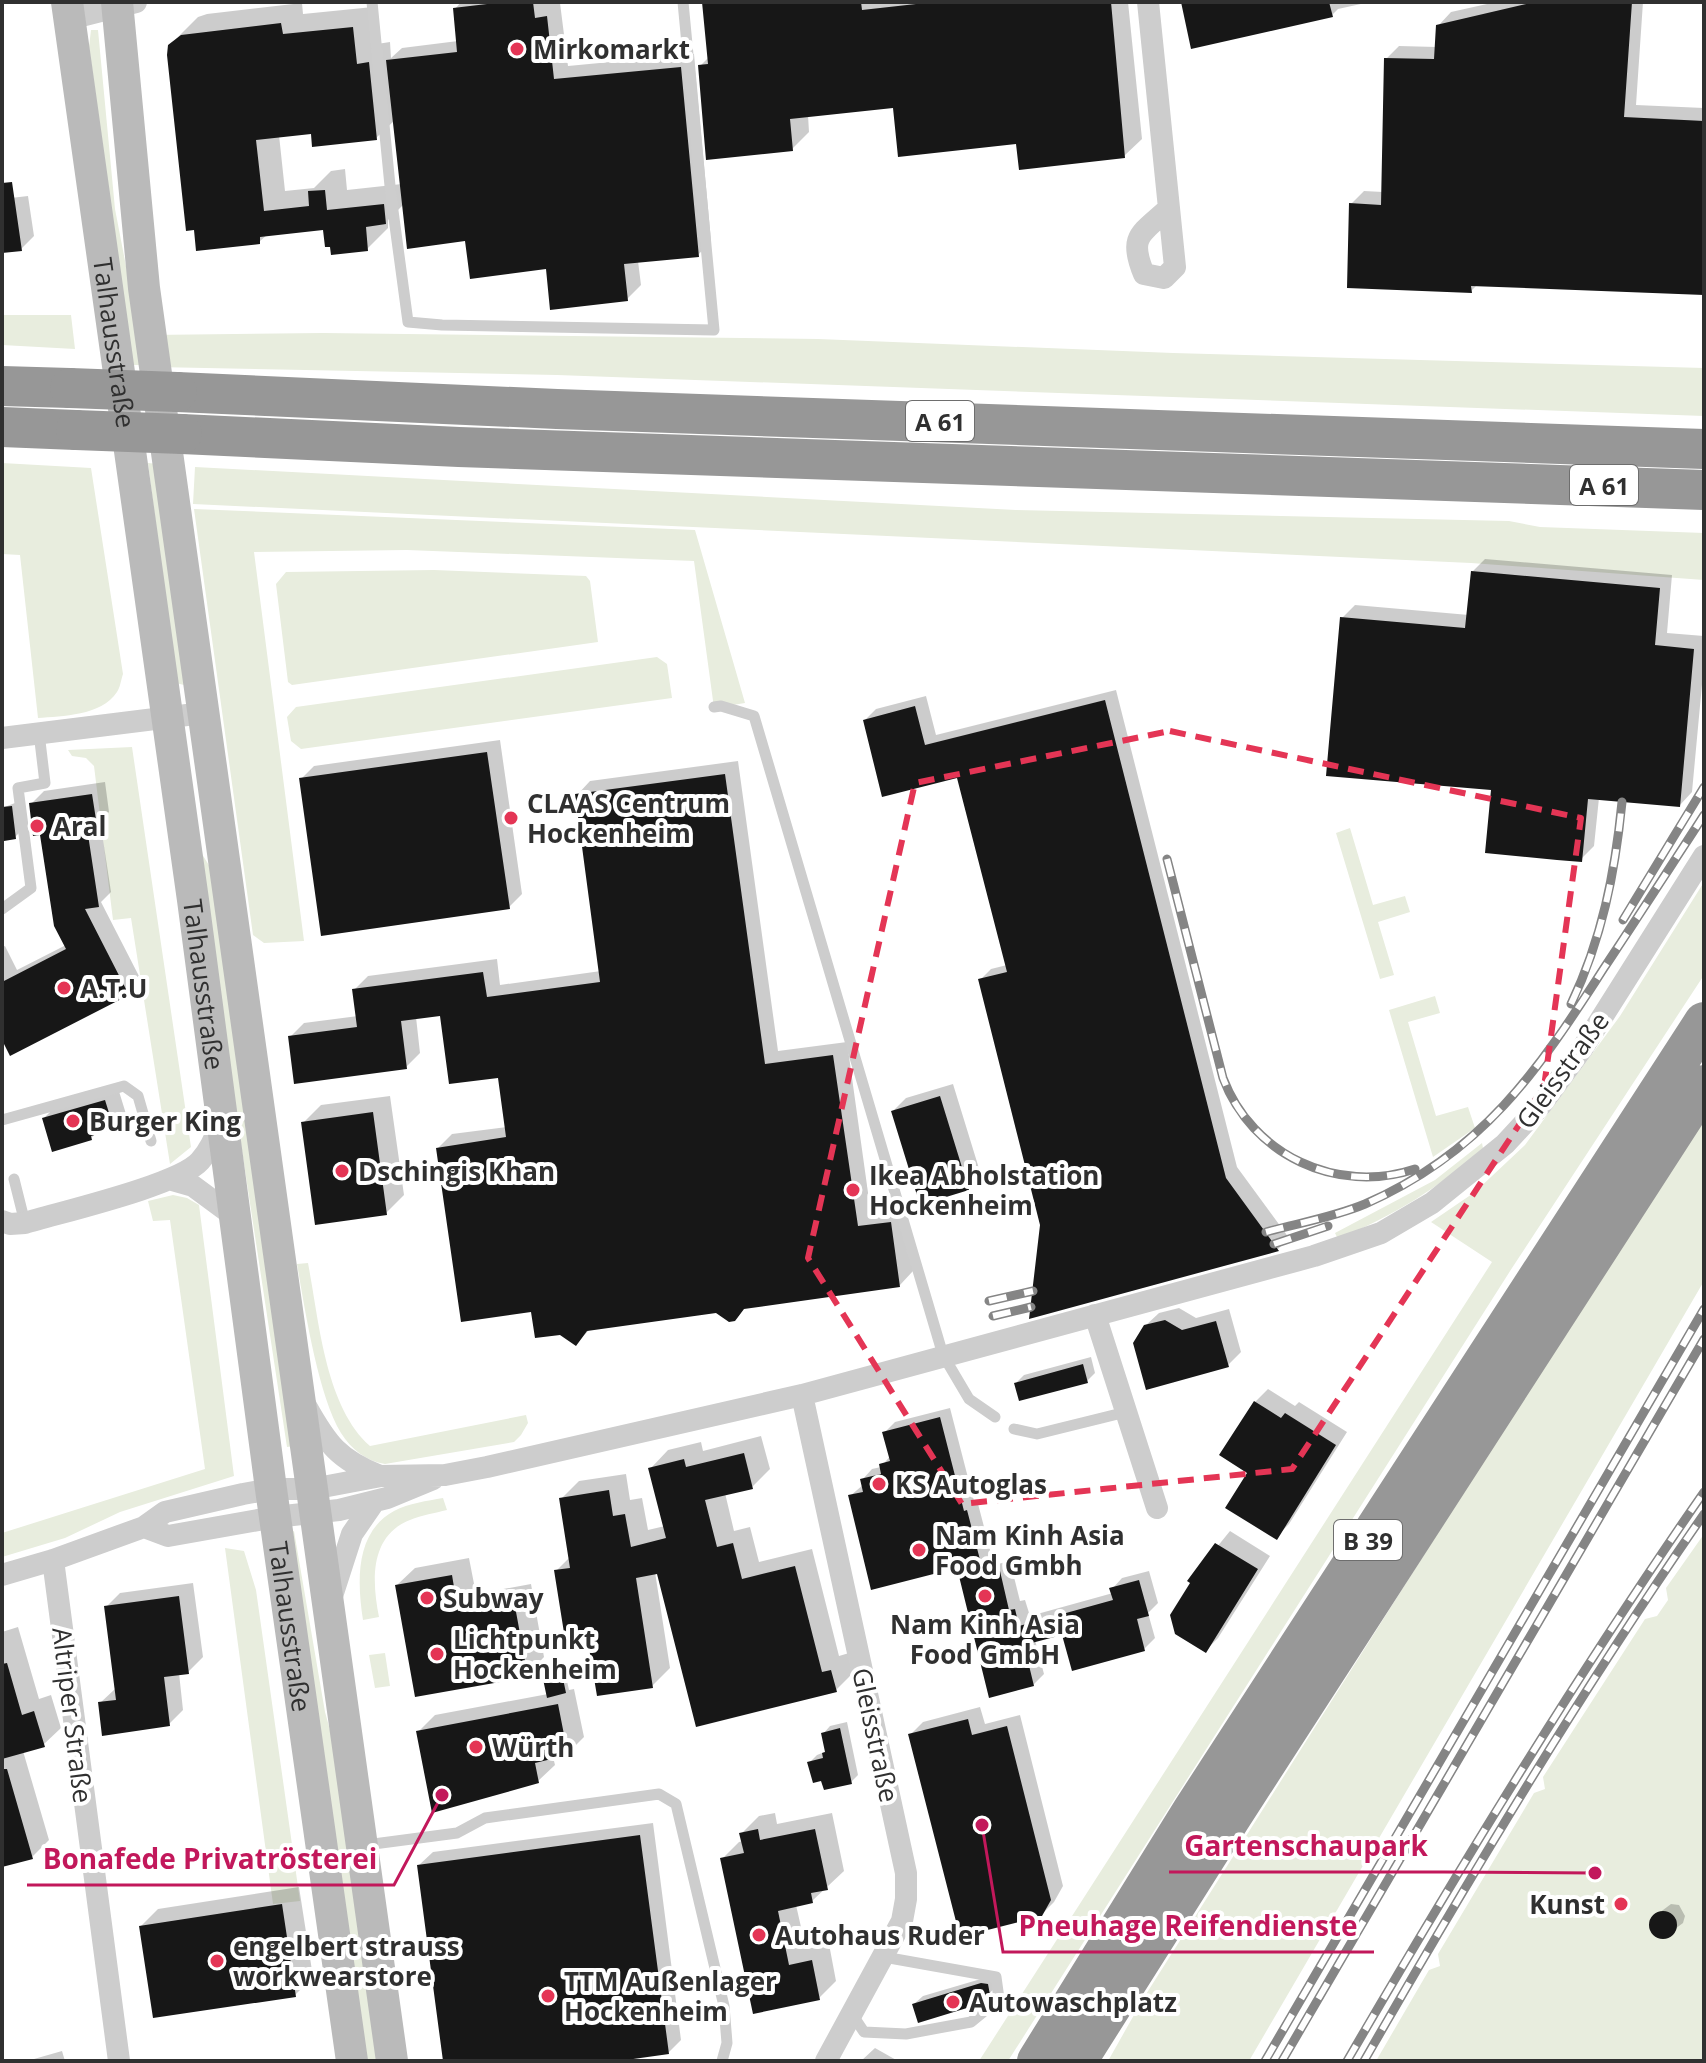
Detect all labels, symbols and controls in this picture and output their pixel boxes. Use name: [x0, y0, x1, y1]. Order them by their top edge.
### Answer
place label: Mirkomarkt: [533, 31, 690, 67]
marker: Mirkomarkt: [508, 40, 526, 58]
street label: Talhausstraße: [85, 255, 145, 430]
road number: A 61: [906, 401, 974, 441]
road number: A 61: [1570, 465, 1638, 505]
place label: CLAAS Centrum Hockenheim: [527, 785, 730, 851]
place label: Aral: [53, 808, 106, 844]
marker: CLAAS Centrum Hockenheim: [502, 809, 520, 827]
marker: Aral: [28, 817, 46, 835]
street label: Talhausstraße: [175, 897, 233, 1072]
place label: A.T.U: [80, 970, 147, 1006]
marker: A.T.U: [55, 979, 73, 997]
street label: Gleisstraße: [1507, 1004, 1617, 1136]
place label: Burger King: [89, 1103, 241, 1139]
marker: Burger King: [64, 1112, 82, 1130]
place label: Dschingis Khan: [358, 1153, 555, 1189]
place label: Ikea Abholstation Hockenheim: [869, 1157, 1099, 1223]
marker: Dschingis Khan: [333, 1162, 351, 1180]
marker: Ikea Abholstation Hockenheim: [844, 1181, 862, 1199]
place label: KS Autoglas: [895, 1466, 1047, 1502]
marker: KS Autoglas: [870, 1475, 888, 1493]
place label: Nam Kinh Asia Food Gmbh: [935, 1517, 1125, 1583]
road number: B 39: [1334, 1520, 1402, 1560]
street label: Talhausstraße: [261, 1539, 320, 1714]
marker: Nam Kinh Asia Food Gmbh: [910, 1541, 928, 1559]
place label: Subway: [443, 1580, 544, 1616]
marker: Nam Kinh Asia Food GmbH: [976, 1587, 994, 1605]
marker: Subway: [418, 1589, 436, 1607]
place label: Nam Kinh Asia Food GmbH: [890, 1606, 1080, 1672]
place label: Lichtpunkt Hockenheim: [453, 1621, 617, 1687]
street label: Altriper Straße: [44, 1625, 102, 1805]
marker: Lichtpunkt Hockenheim: [428, 1645, 446, 1663]
street label: Gleisstraße: [844, 1664, 908, 1806]
place label: Würth: [492, 1729, 574, 1765]
marker: Würth: [467, 1738, 485, 1756]
callout: Gartenschaupark: [1169, 1820, 1444, 1872]
text: Gartenschaupark: [1184, 1826, 1429, 1864]
callout: Bonafede Privatrösterei: [27, 1833, 394, 1885]
text: Bonafede Privatrösterei: [43, 1839, 377, 1877]
place label: Kunst: [1529, 1886, 1605, 1922]
marker: Kunst: [1612, 1895, 1630, 1913]
callout: Pneuhage Reifendienste: [1003, 1900, 1374, 1952]
text: Pneuhage Reifendienste: [1018, 1906, 1358, 1944]
place label: Autohaus Ruder: [775, 1917, 985, 1953]
marker: Autohaus Ruder: [750, 1926, 768, 1944]
place label: engelbert strauss workwearstore: [233, 1928, 460, 1994]
marker: engelbert strauss workwearstore: [208, 1952, 226, 1970]
place label: TTM Außenlager Hockenheim: [564, 1963, 777, 2029]
place label: Autowaschplatz: [969, 1984, 1177, 2020]
marker: TTM Außenlager Hockenheim: [539, 1987, 557, 2005]
marker: Autowaschplatz: [944, 1993, 962, 2011]

